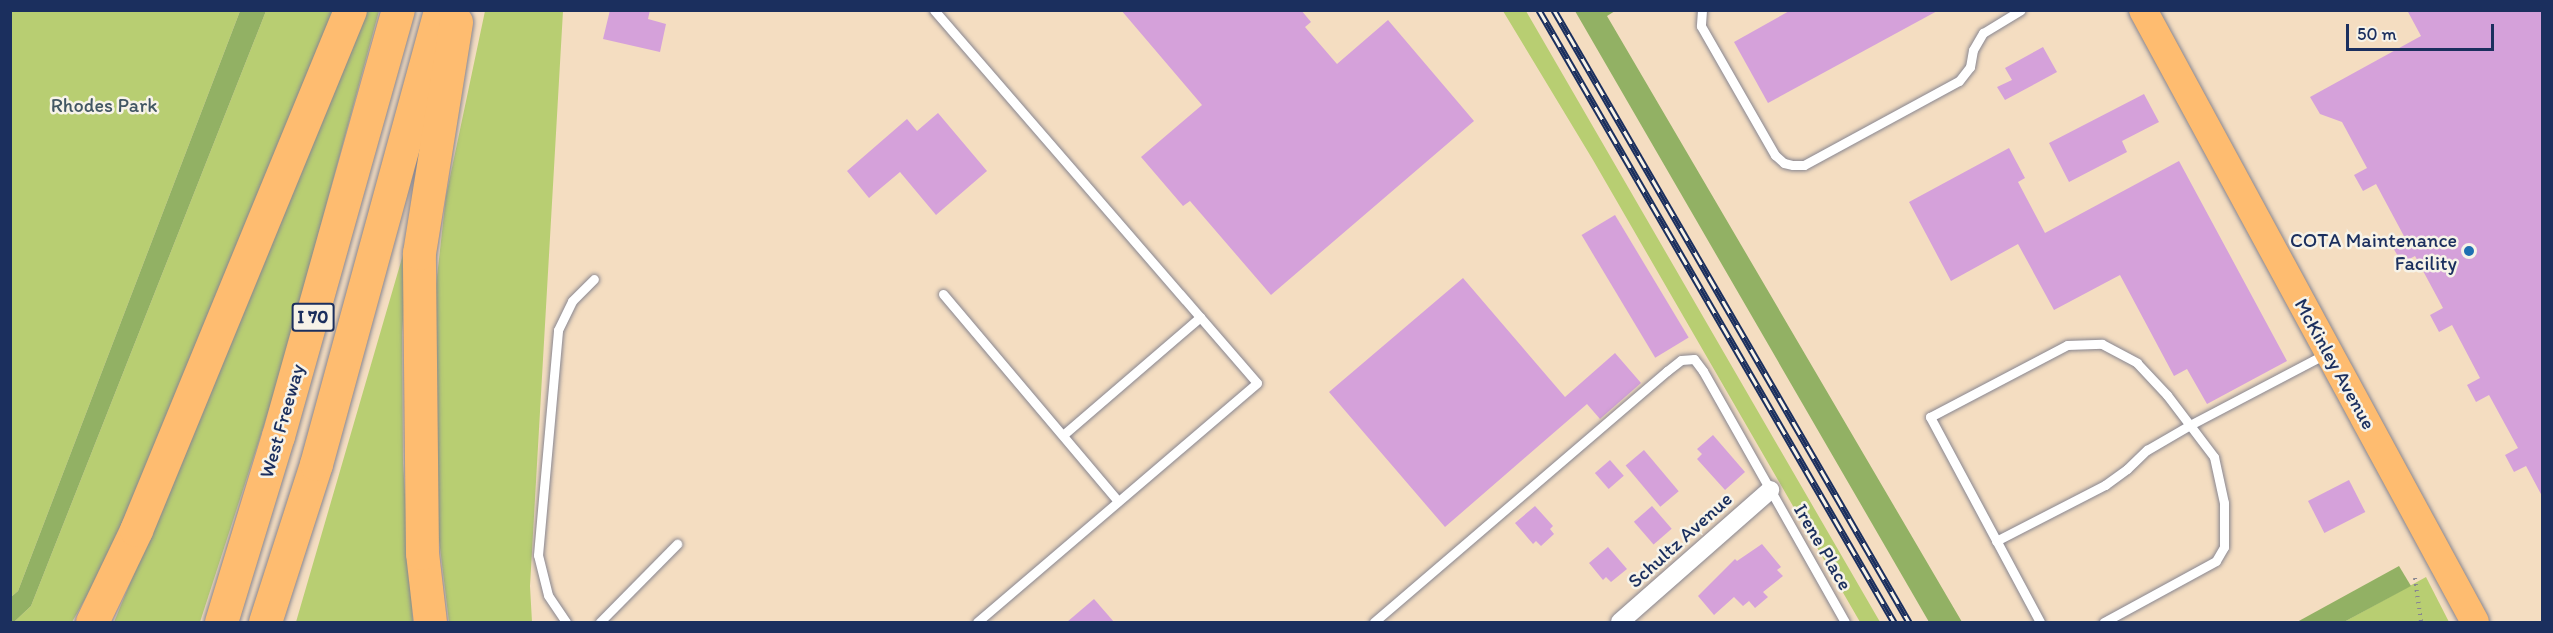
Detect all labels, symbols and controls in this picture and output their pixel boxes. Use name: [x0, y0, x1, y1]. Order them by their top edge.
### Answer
scale bar: [2349, 12, 2498, 50]
text: 50 m: [2357, 23, 2397, 45]
park label: Rhodes Park: [51, 93, 157, 117]
place label: COTA Maintenance Facility: [2290, 228, 2457, 275]
marker: COTA Maintenance Facility: [2462, 244, 2476, 258]
street label: McKinley Avenue: [2289, 295, 2381, 433]
road number: I 70: [290, 302, 336, 332]
street label: West Freeway: [254, 361, 310, 481]
street label: Schultz Avenue: [1623, 487, 1737, 593]
street label: Irene Place: [1789, 500, 1857, 594]

